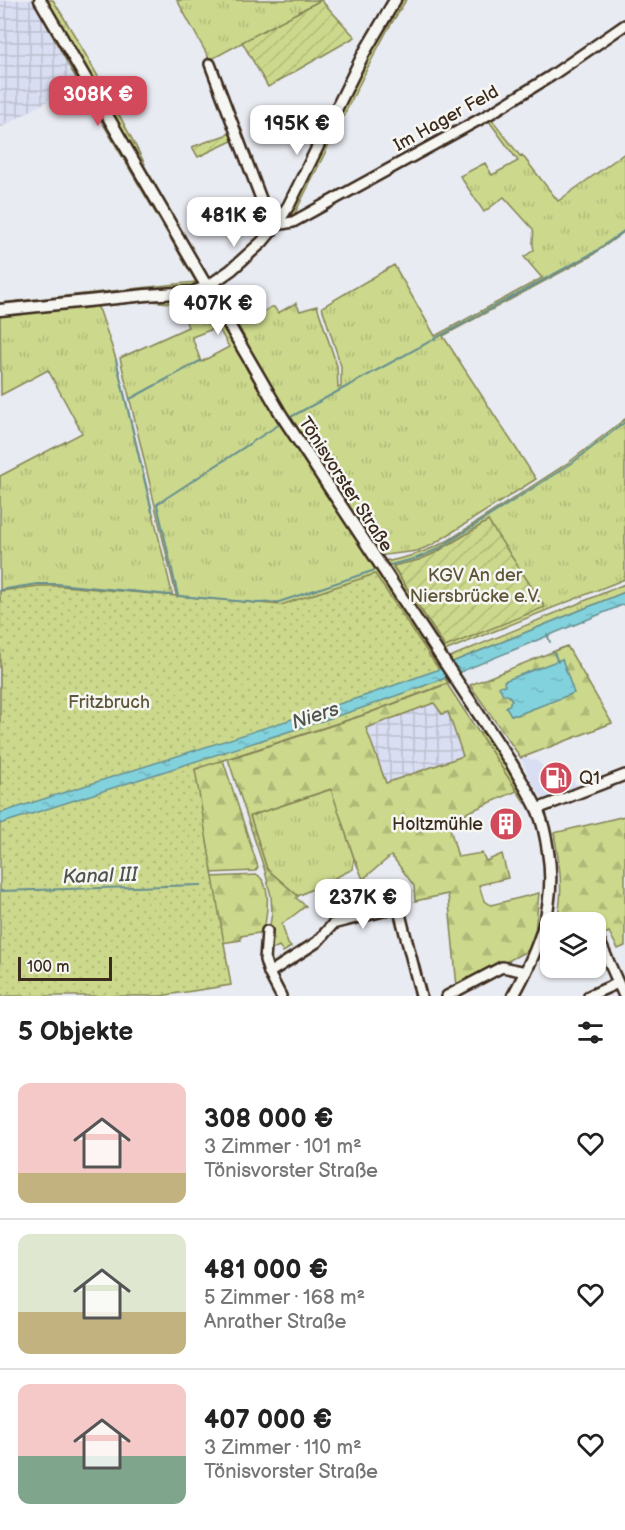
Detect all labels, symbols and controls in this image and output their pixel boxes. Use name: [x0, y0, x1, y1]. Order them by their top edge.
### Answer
pin: 308K €: [49, 76, 147, 127]
street label: Im Hager Feld: [390, 81, 502, 156]
text: 308K €: [63, 83, 133, 107]
pin: 195K €: [248, 105, 346, 156]
text: 195K €: [264, 112, 330, 136]
pin: 481K €: [185, 197, 283, 248]
text: 481K €: [201, 204, 267, 228]
pin: 407K €: [169, 285, 267, 336]
text: 407K €: [183, 292, 253, 316]
street label: Tönisvorster Straße: [294, 413, 397, 556]
park label: KGV An der Niersbrücke e.V.: [410, 565, 540, 607]
park label: Fritzbruch: [68, 692, 150, 713]
water label: Niers: [289, 697, 342, 735]
fuel station icon: Q1: [538, 760, 574, 796]
place label: Q1: [579, 768, 600, 789]
building icon: Holtzmühle: [488, 806, 524, 842]
place label: Holtzmühle: [392, 814, 483, 835]
water label: Kanal III: [62, 863, 140, 889]
pin: 237K €: [314, 879, 412, 930]
text: 237K €: [329, 886, 397, 910]
map controls: [540, 912, 606, 978]
button: layers: [540, 912, 606, 978]
scale bar: [18, 954, 112, 982]
text: 100 m: [27, 958, 70, 977]
icon: filters: [574, 1016, 607, 1049]
text: 5 Objekte: [18, 1017, 133, 1048]
text: 308 000 €: [204, 1104, 333, 1135]
icon: home: [66, 1107, 138, 1179]
icon: heart: [574, 1127, 607, 1160]
text: 3 Zimmer · 101 m²: [204, 1135, 362, 1159]
text: Tönisvorster Straße: [204, 1159, 378, 1183]
text: 481 000 €: [204, 1255, 328, 1286]
icon: home: [66, 1258, 138, 1330]
icon: heart: [574, 1278, 607, 1311]
text: 5 Zimmer · 168 m²: [204, 1286, 365, 1310]
text: Anrather Straße: [204, 1310, 346, 1334]
text: 407 000 €: [204, 1405, 332, 1436]
icon: home: [66, 1408, 138, 1480]
icon: heart: [574, 1428, 607, 1461]
text: 3 Zimmer · 110 m²: [204, 1436, 362, 1460]
text: Tönisvorster Straße: [204, 1460, 378, 1484]

